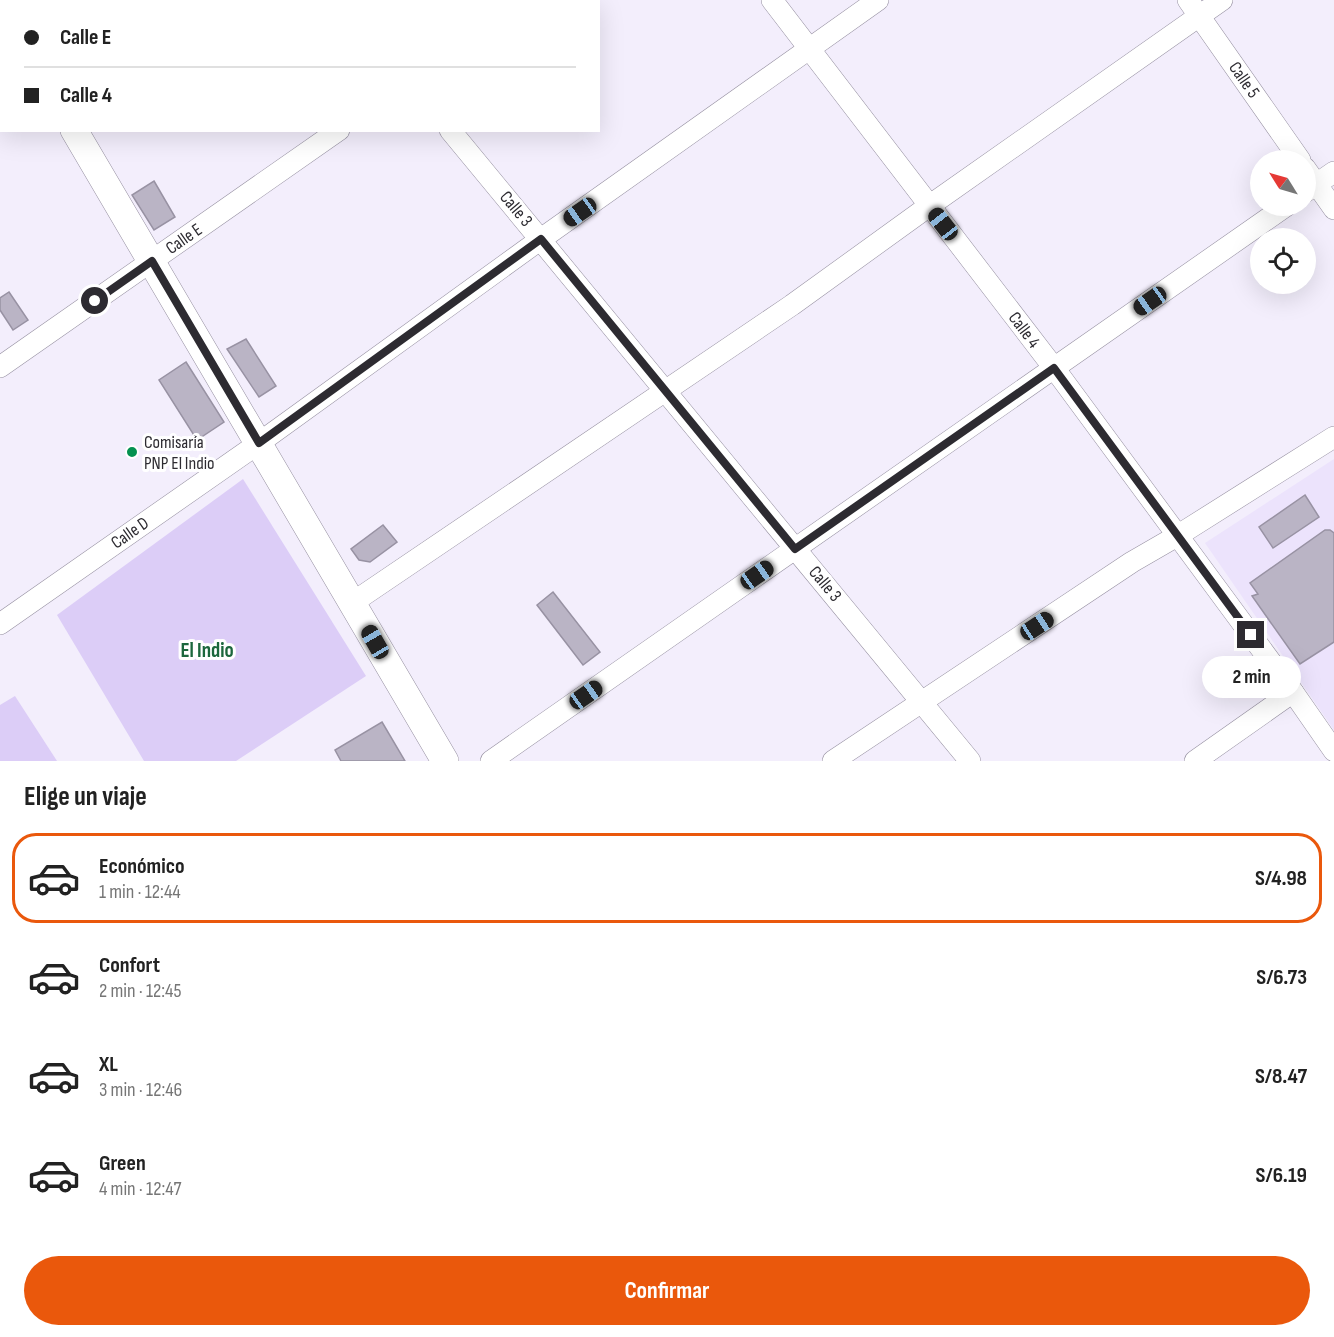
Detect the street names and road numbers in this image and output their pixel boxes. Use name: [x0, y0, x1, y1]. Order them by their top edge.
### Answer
street label: Calle 5: [1224, 58, 1264, 102]
street label: Calle 3: [495, 187, 537, 231]
street label: Calle E: [162, 219, 206, 259]
street label: Calle 4: [1004, 308, 1045, 353]
street label: Calle D: [107, 513, 153, 553]
street label: Calle 3: [804, 562, 846, 606]

